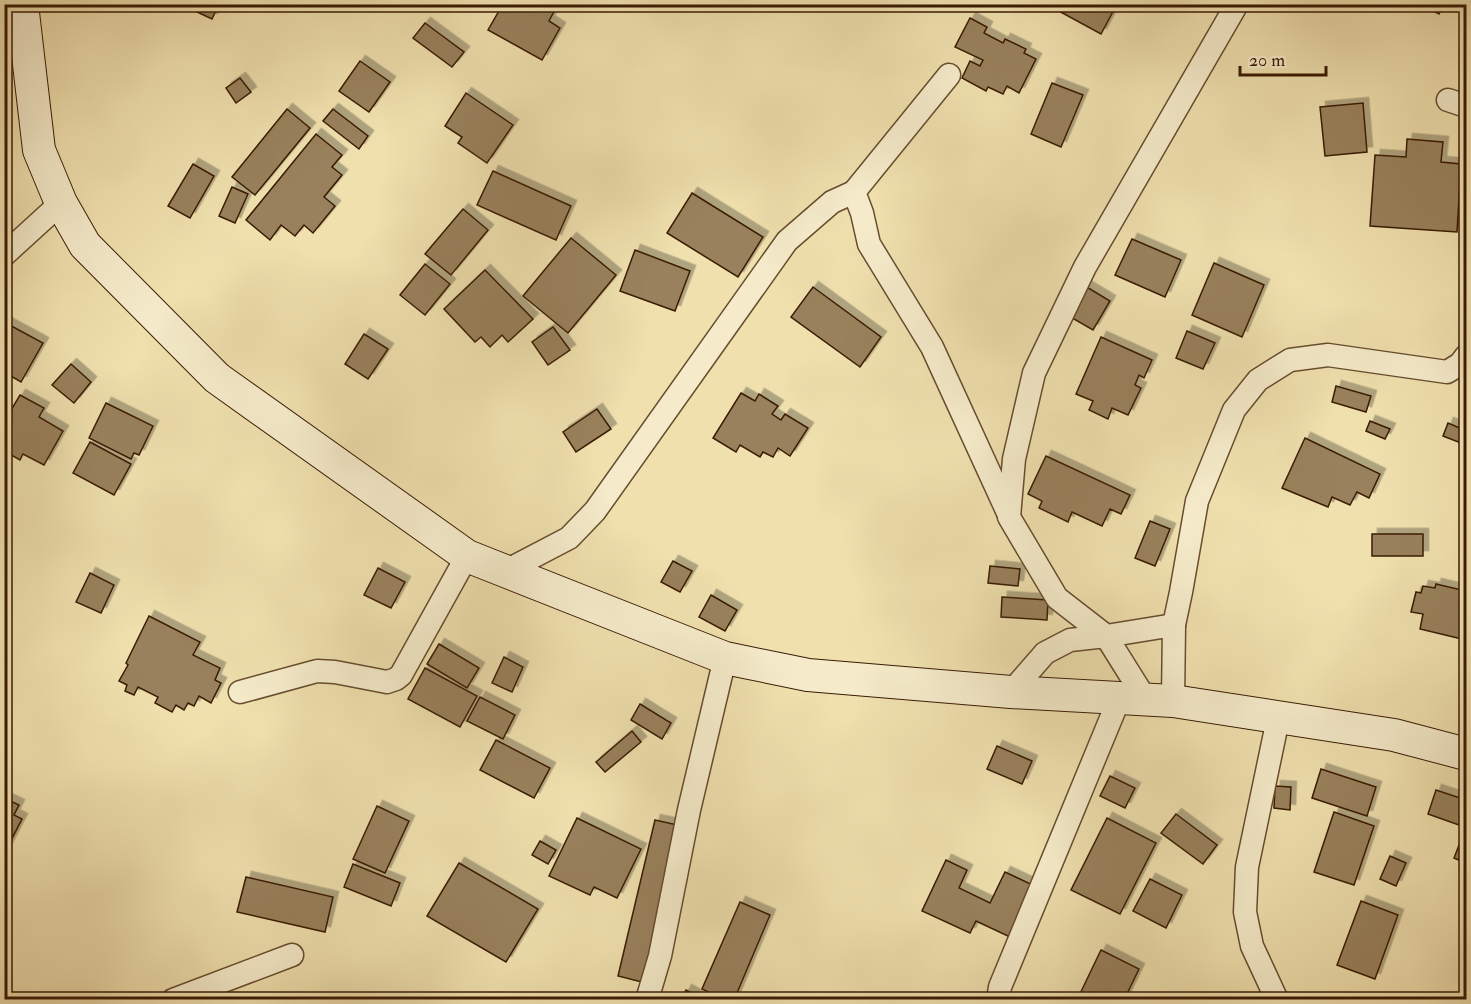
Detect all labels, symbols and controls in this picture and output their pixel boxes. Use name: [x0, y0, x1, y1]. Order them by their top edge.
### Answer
scale bar: [1240, 39, 1326, 77]
text: 20 m: [1249, 49, 1285, 72]

